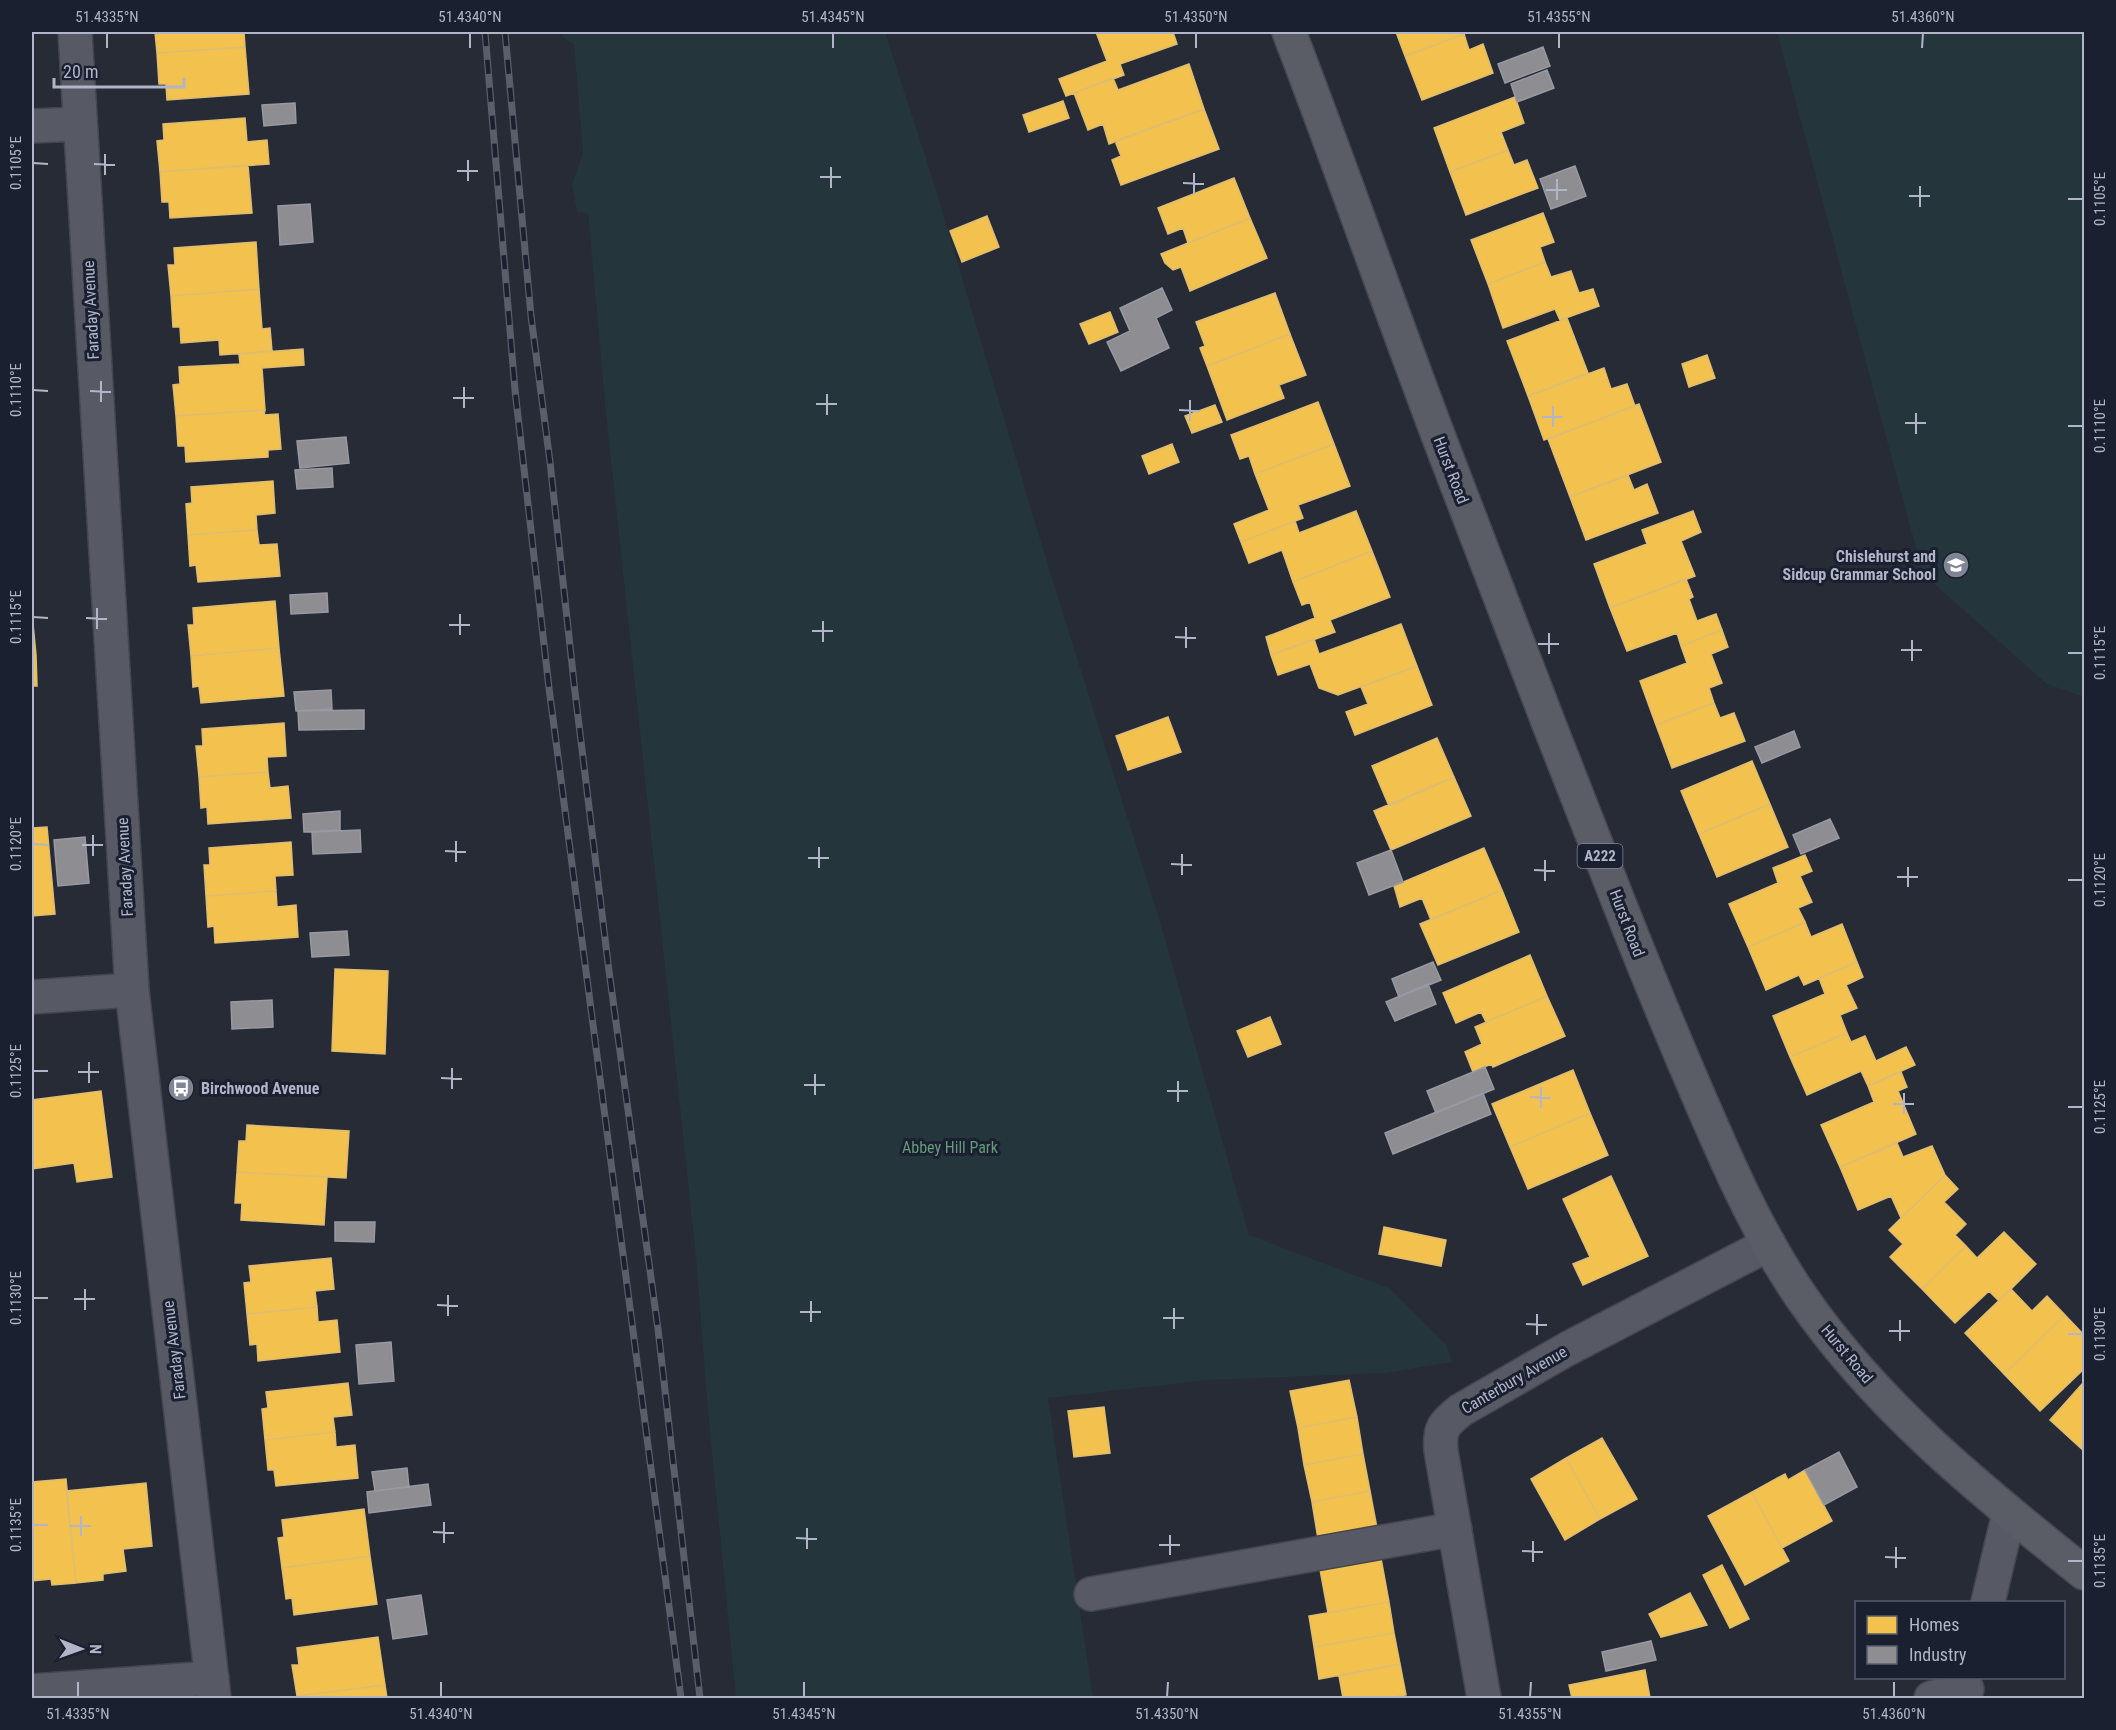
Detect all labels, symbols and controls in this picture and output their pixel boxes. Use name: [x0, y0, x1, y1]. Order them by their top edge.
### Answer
text: 51.4335°N: [75, 8, 139, 26]
text: 51.4340°N: [438, 8, 502, 26]
text: 51.4345°N: [801, 8, 865, 26]
text: 51.4350°N: [1164, 8, 1228, 26]
text: 51.4355°N: [1527, 8, 1591, 26]
text: 51.4360°N: [1891, 8, 1955, 26]
scale bar: [54, 51, 184, 89]
text: 20 m: [63, 61, 98, 82]
text: 0.1105°E: [7, 136, 25, 190]
text: 0.1105°E: [2091, 172, 2109, 226]
street label: Faraday Avenue: [79, 260, 103, 360]
text: 0.1110°E: [7, 363, 25, 417]
text: 0.1110°E: [2091, 399, 2109, 453]
street label: Hurst Road: [1430, 434, 1472, 506]
place label: Chislehurst and Sidcup Grammar School: [1783, 547, 1936, 584]
school or university icon: Chislehurst and Sidcup Grammar School: [1941, 550, 1971, 580]
text: 0.1115°E: [7, 590, 25, 644]
text: 0.1115°E: [2091, 626, 2109, 680]
text: 0.1120°E: [7, 817, 25, 871]
street label: Faraday Avenue: [113, 817, 137, 917]
road number: A222: [1578, 844, 1622, 868]
text: 0.1120°E: [2091, 853, 2109, 907]
street label: Hurst Road: [1606, 887, 1648, 959]
text: 0.1125°E: [7, 1044, 25, 1098]
bus stop icon: Birchwood Avenue: [166, 1073, 196, 1103]
place label: Birchwood Avenue: [201, 1079, 320, 1098]
text: 0.1125°E: [2091, 1080, 2109, 1134]
park label: Abbey Hill Park: [902, 1138, 999, 1157]
text: 0.1130°E: [7, 1271, 25, 1325]
street label: Faraday Avenue: [159, 1300, 189, 1400]
text: 0.1130°E: [2091, 1307, 2109, 1361]
street label: Hurst Road: [1817, 1321, 1877, 1387]
street label: Canterbury Avenue: [1458, 1342, 1570, 1418]
text: 0.1135°E: [7, 1498, 25, 1552]
text: 0.1135°E: [2091, 1534, 2109, 1588]
legend: [1855, 1601, 2065, 1679]
text: Homes: [1909, 1614, 1959, 1635]
north arrow: [51, 1619, 111, 1679]
text: N: [86, 1644, 105, 1654]
text: Industry: [1909, 1644, 1967, 1665]
text: 51.4335°N: [46, 1705, 110, 1723]
text: 51.4340°N: [409, 1705, 473, 1723]
text: 51.4345°N: [772, 1705, 836, 1723]
text: 51.4350°N: [1135, 1705, 1199, 1723]
text: 51.4355°N: [1498, 1705, 1562, 1723]
text: 51.4360°N: [1862, 1705, 1926, 1723]

